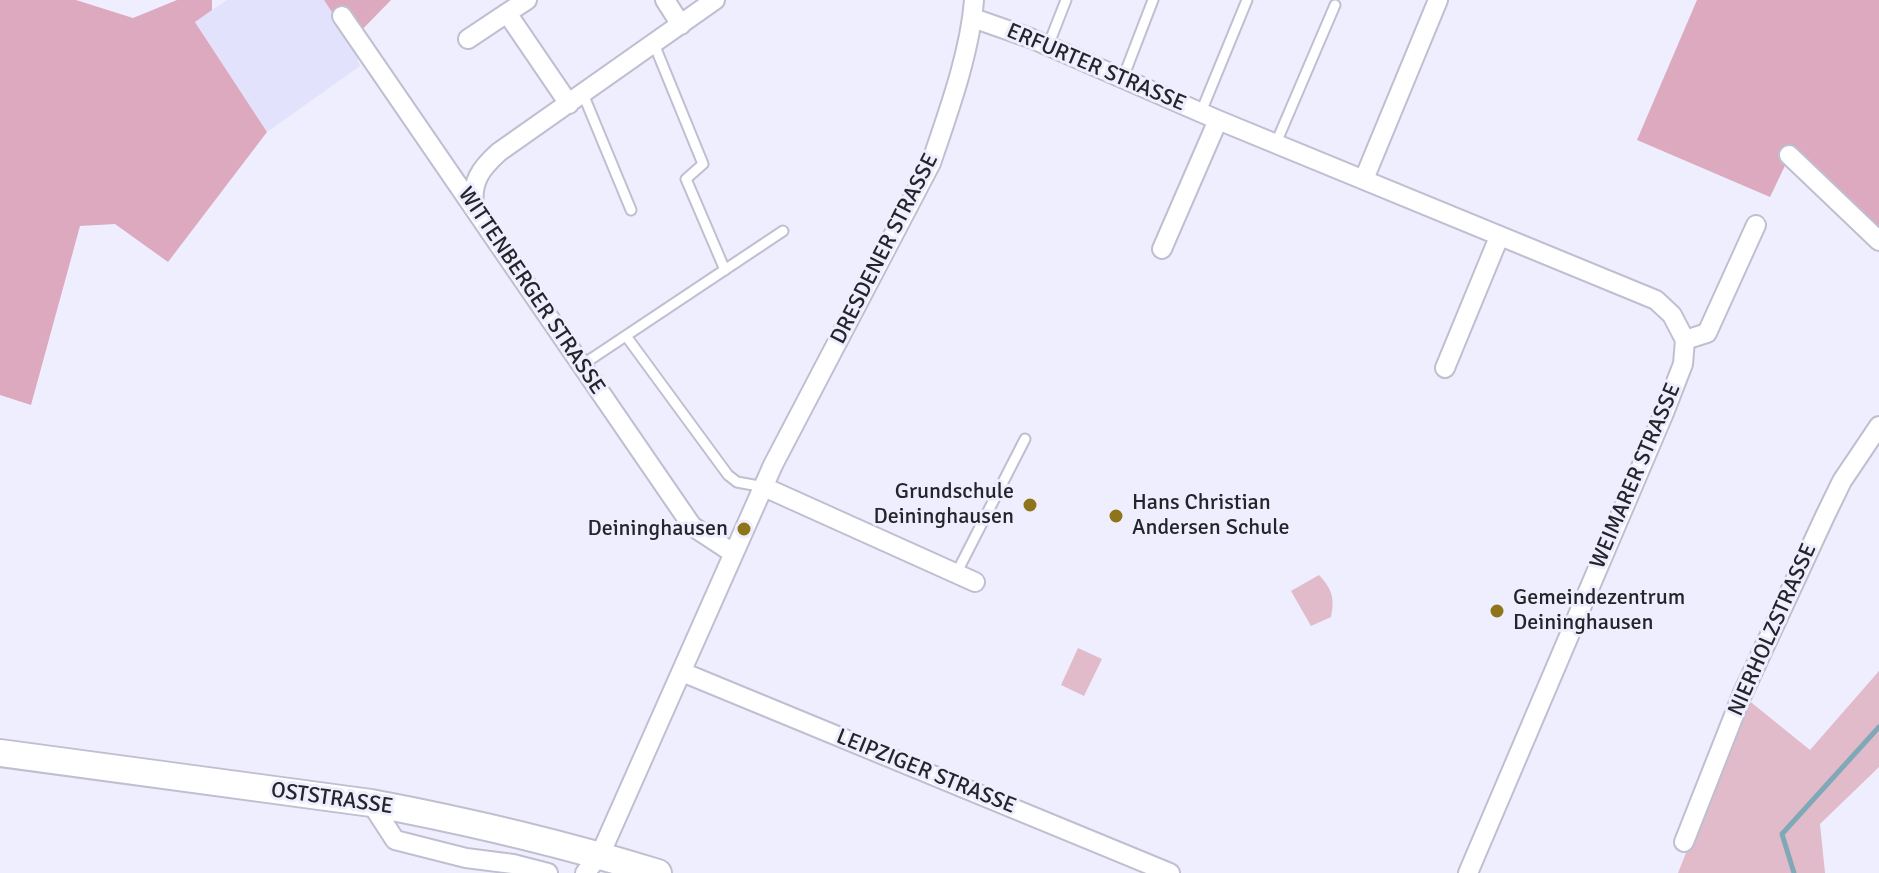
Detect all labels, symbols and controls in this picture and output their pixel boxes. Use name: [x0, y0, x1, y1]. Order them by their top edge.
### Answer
street label: ERFURTER STRASSE: [1002, 18, 1190, 118]
street label: DRESDENER STRASSE: [825, 149, 945, 349]
street label: WITTENBERGER STRASSE: [452, 182, 610, 400]
street label: WEIMARER STRASSE: [1585, 379, 1687, 573]
place label: Grundschule Deininghausen: [873, 479, 1014, 530]
place label: Hans Christian Andersen Schule: [1132, 490, 1290, 542]
marker: Grundschule Deininghausen: [1021, 496, 1039, 514]
marker: Hans Christian Andersen Schule: [1107, 507, 1125, 525]
place label: Deininghausen: [587, 516, 728, 542]
marker: Deininghausen: [735, 520, 753, 538]
street label: NIERHOLZSTRASSE: [1723, 540, 1823, 720]
place label: Gemeindezentrum Deininghausen: [1513, 585, 1685, 636]
marker: Gemeindezentrum Deininghausen: [1488, 602, 1506, 620]
street label: LEIPZIGER STRASSE: [832, 724, 1020, 820]
street label: OSTSTRASSE: [269, 777, 395, 821]

